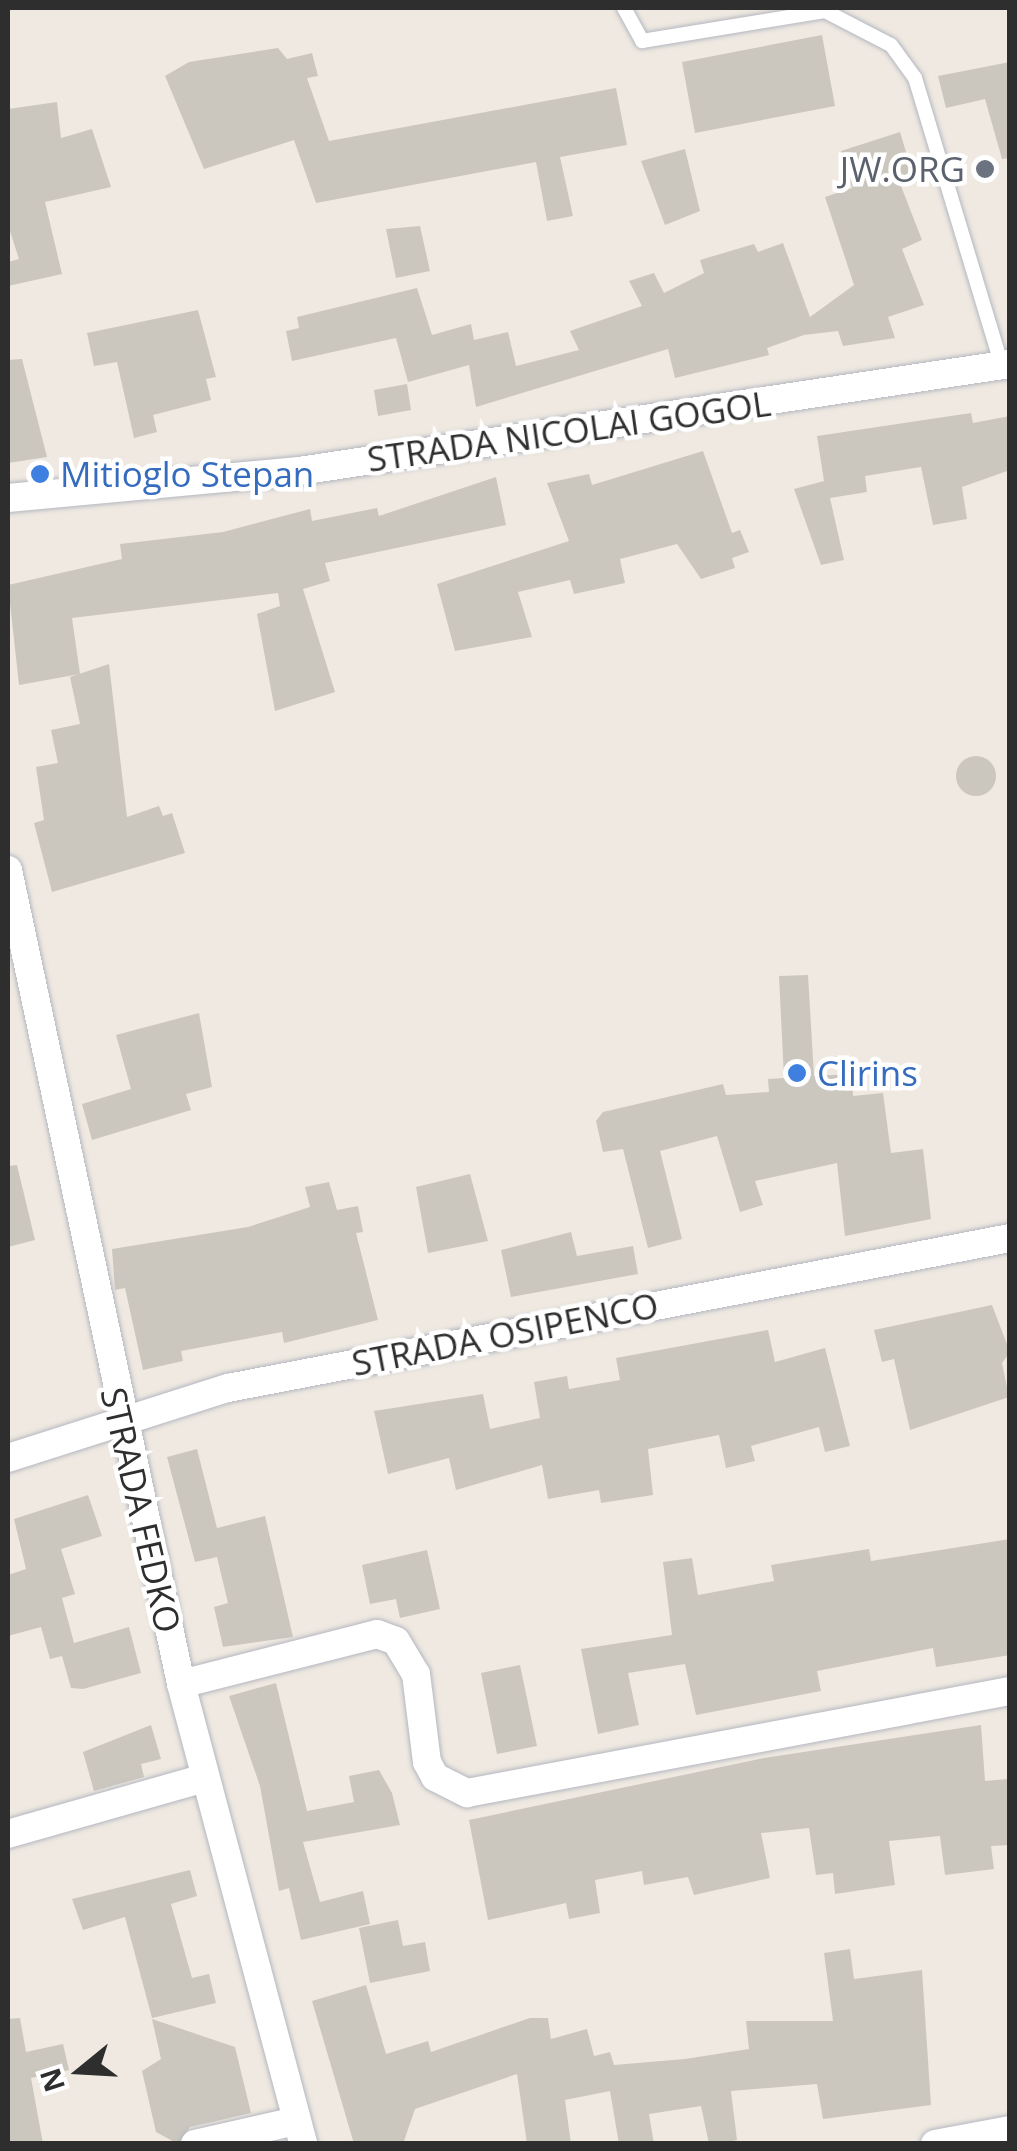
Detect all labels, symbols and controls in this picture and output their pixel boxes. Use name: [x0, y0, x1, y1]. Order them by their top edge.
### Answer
place label: JW.ORG: [840, 148, 965, 190]
marker: JW.ORG: [974, 158, 996, 180]
street label: STRADA NICOLAI GOGOL: [365, 382, 773, 480]
place label: Mitioglo Stepan: [60, 453, 314, 495]
marker: Mitioglo Stepan: [29, 463, 51, 485]
place label: Clirins: [817, 1052, 918, 1094]
marker: Clirins: [786, 1062, 808, 1084]
street label: STRADA OSIPENCO: [348, 1284, 662, 1384]
street label: STRADA FEDKO: [92, 1383, 190, 1637]
north arrow: [30, 2021, 130, 2121]
text: N: [30, 2064, 73, 2097]

